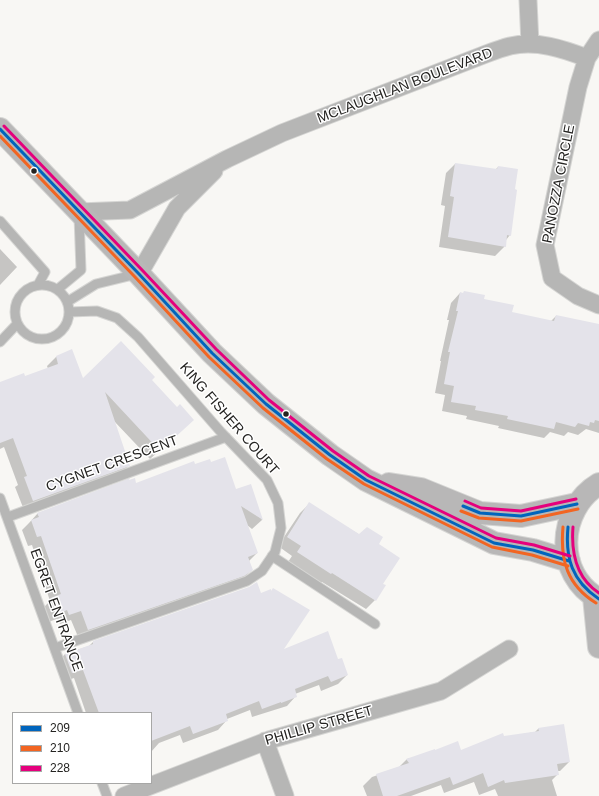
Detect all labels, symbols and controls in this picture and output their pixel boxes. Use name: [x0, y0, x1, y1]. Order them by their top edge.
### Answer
street label: MCLAUGHLAN BOULEVARD: [315, 45, 495, 127]
street label: PANOZZA CIRCLE: [539, 123, 579, 245]
unlabelled marker: [29, 166, 39, 176]
street label: KING FISHER COURT: [176, 360, 282, 478]
unlabelled marker: [281, 409, 291, 419]
street label: CYGNET CRESCENT: [44, 432, 180, 496]
street label: EGRET ENTRANCE: [26, 546, 86, 674]
street label: PHILLIP STREET: [263, 703, 375, 749]
legend: [12, 712, 152, 784]
text: 209: [50, 721, 70, 735]
text: 210: [50, 741, 70, 755]
text: 228: [50, 761, 70, 775]

